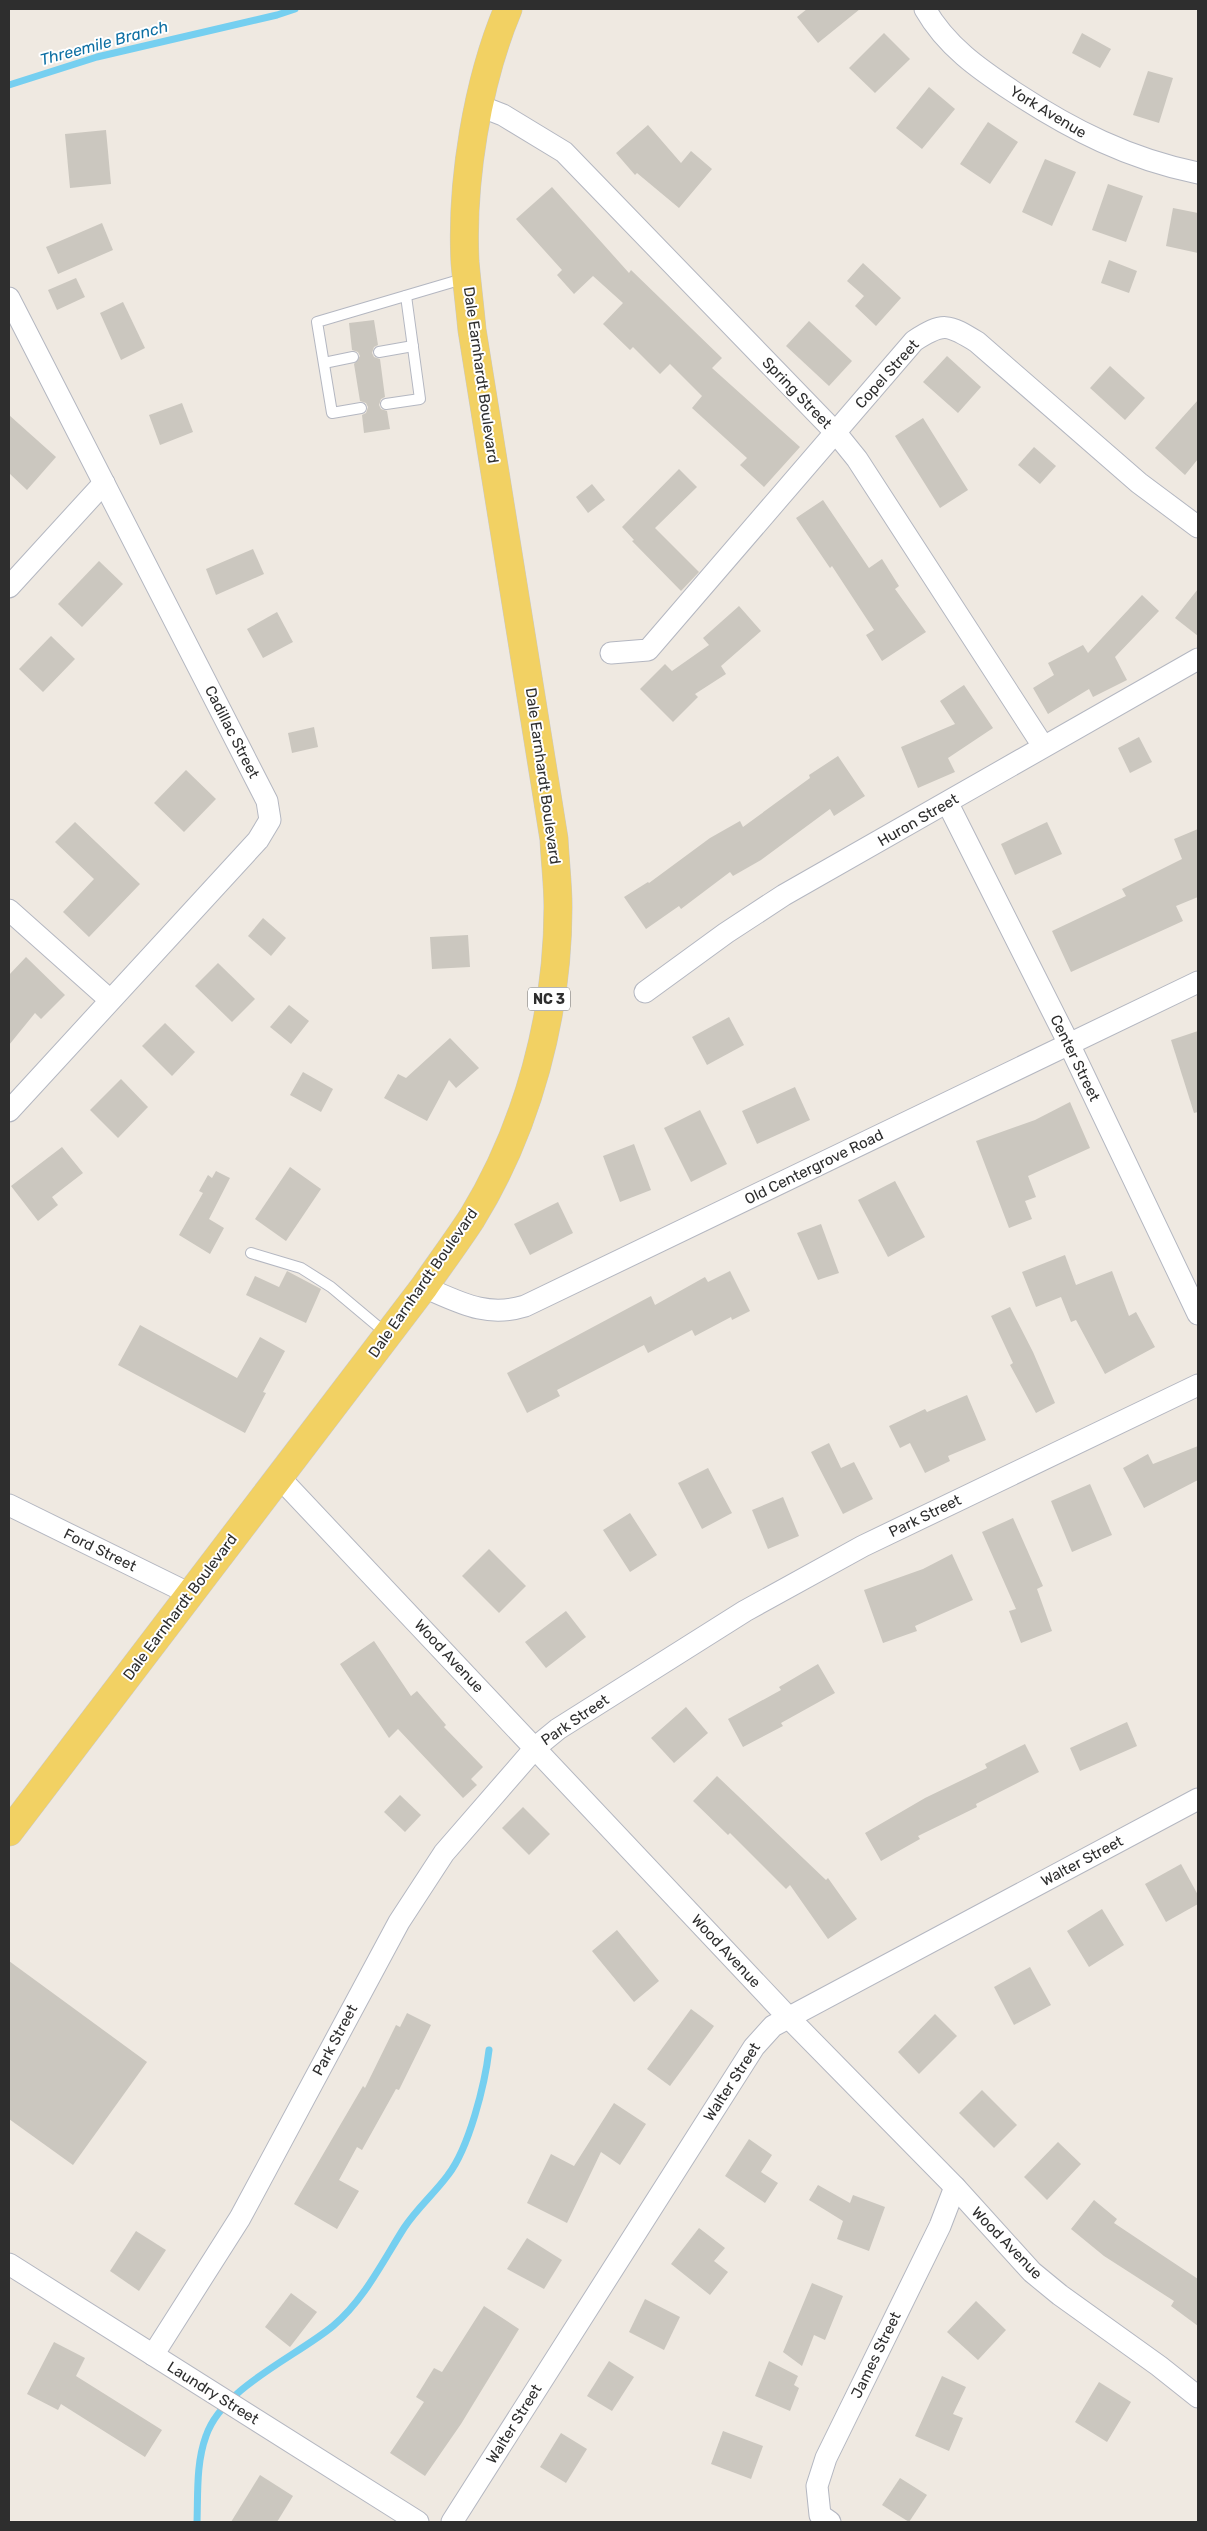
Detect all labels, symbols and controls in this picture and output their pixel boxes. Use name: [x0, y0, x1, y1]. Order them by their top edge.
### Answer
water label: Threemile Branch: [38, 17, 170, 69]
street label: York Avenue: [1006, 82, 1090, 142]
street label: Dale Earnhardt Boulevard: [460, 286, 502, 464]
street label: Copel Street: [851, 336, 923, 412]
street label: Spring Street: [758, 353, 836, 433]
street label: Cadillac Street: [201, 683, 263, 782]
street label: Dale Earnhardt Boulevard: [522, 687, 564, 865]
street label: Huron Street: [875, 790, 962, 850]
road number: NC 3: [528, 988, 570, 1011]
street label: Center Street: [1046, 1012, 1104, 1104]
street label: Old Centergrove Road: [742, 1126, 886, 1208]
street label: Dale Earnhardt Boulevard: [365, 1205, 481, 1361]
street label: Park Street: [886, 1491, 964, 1541]
street label: Ford Street: [61, 1525, 139, 1575]
street label: Dale Earnhardt Boulevard: [119, 1530, 241, 1684]
street label: Wood Avenue: [410, 1616, 488, 1696]
street label: Park Street: [538, 1691, 613, 1749]
street label: Walter Street: [1038, 1832, 1126, 1890]
street label: Wood Avenue: [687, 1911, 765, 1991]
street label: Park Street: [309, 2001, 361, 2079]
street label: Walter Street: [700, 2039, 764, 2125]
street label: Wood Avenue: [968, 2203, 1046, 2283]
street label: James Street: [847, 2309, 905, 2401]
street label: Laundry Street: [164, 2358, 262, 2428]
street label: Walter Street: [482, 2381, 546, 2467]

